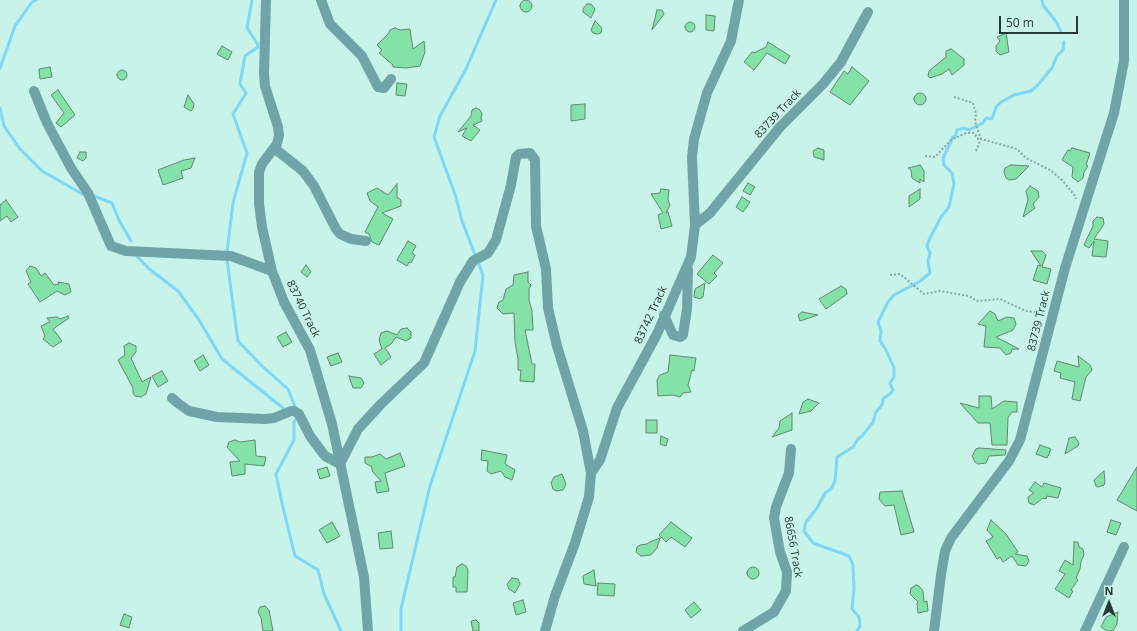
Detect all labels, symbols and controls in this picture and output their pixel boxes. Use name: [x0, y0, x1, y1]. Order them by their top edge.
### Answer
scale bar: [1001, 8, 1080, 34]
text: 50 m: [1006, 14, 1034, 31]
street label: 83739 Track: [752, 87, 804, 141]
street label: 83740 Track: [283, 278, 323, 340]
street label: 83742 Track: [632, 284, 670, 346]
street label: 83739 Track: [1025, 289, 1053, 353]
street label: 86656 Track: [781, 515, 805, 579]
north arrow: [1089, 583, 1129, 623]
text: N: [1105, 583, 1113, 598]

